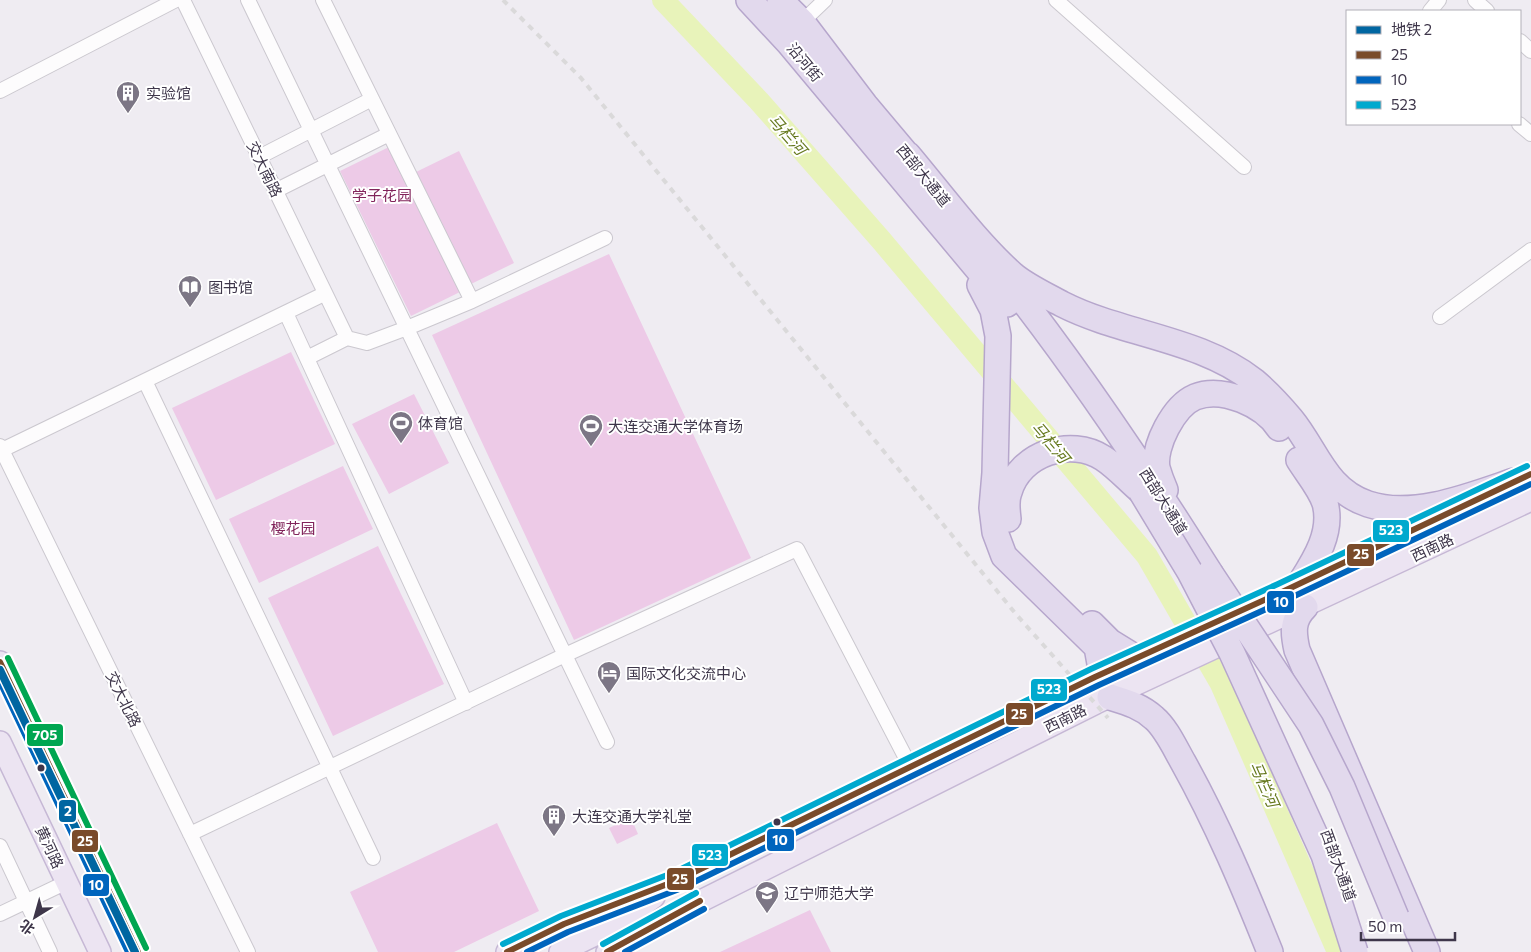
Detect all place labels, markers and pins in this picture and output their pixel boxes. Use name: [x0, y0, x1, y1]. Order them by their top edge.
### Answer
building icon: 实验馆: [115, 80, 141, 114]
place label: 实验馆: [146, 84, 191, 102]
library icon: 图书馆: [177, 274, 203, 308]
place label: 图书馆: [208, 278, 253, 296]
sports icon: 体育馆: [388, 410, 414, 444]
sports icon: 大连交通大学体育场: [578, 413, 604, 447]
place label: 体育馆: [418, 414, 463, 432]
place label: 大连交通大学体育场: [608, 417, 743, 435]
hotel icon: 国际文化交流中心: [596, 660, 622, 694]
place label: 国际文化交流中心: [626, 664, 746, 682]
unlabelled marker: [36, 763, 46, 773]
building icon: 大连交通大学礼堂: [541, 803, 567, 837]
place label: 大连交通大学礼堂: [572, 807, 692, 825]
unlabelled marker: [772, 817, 782, 827]
school or university icon: 辽宁师范大学: [754, 880, 780, 914]
place label: 辽宁师范大学: [784, 884, 874, 902]

